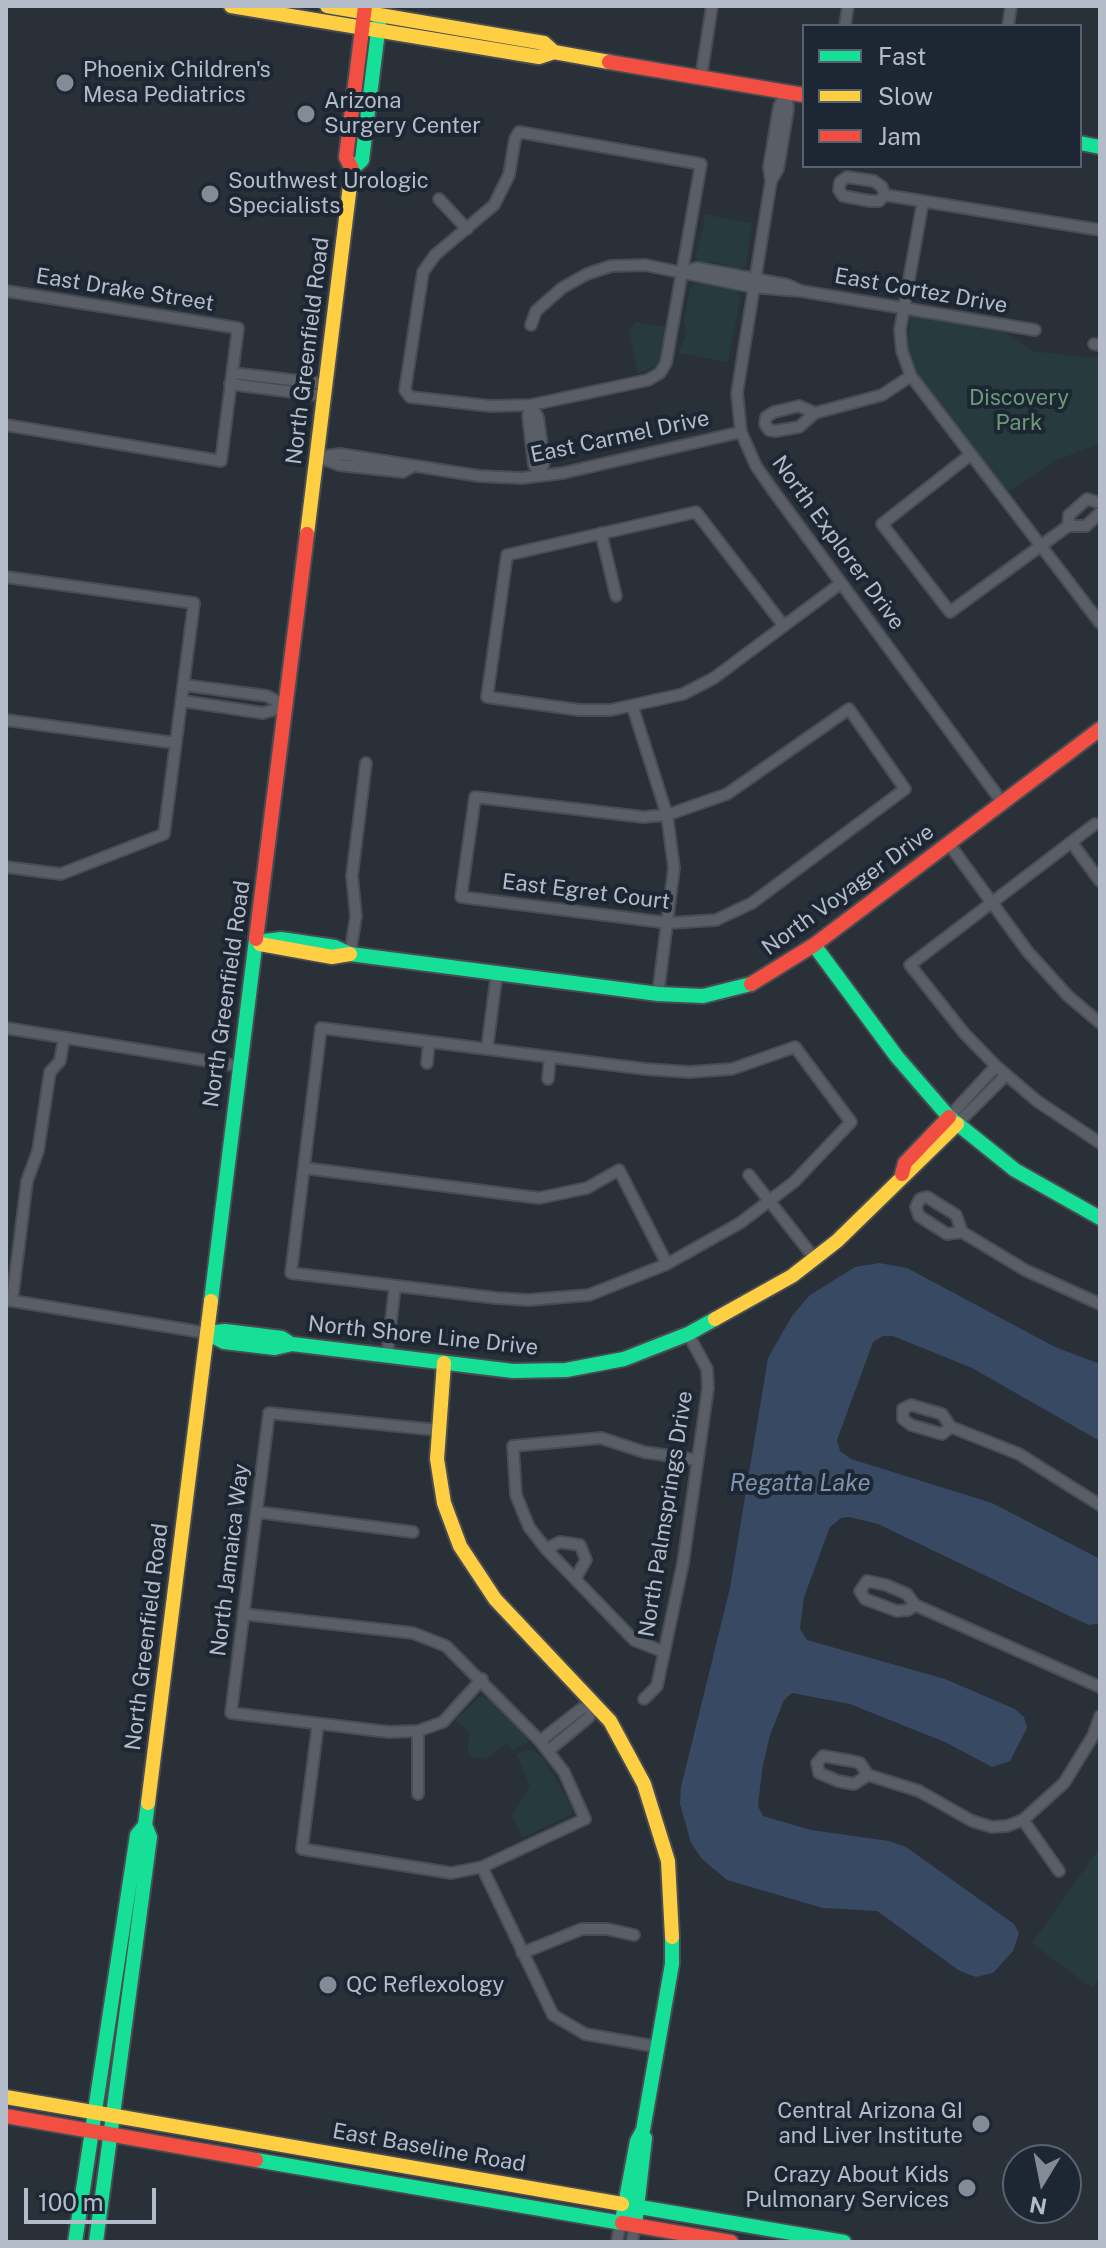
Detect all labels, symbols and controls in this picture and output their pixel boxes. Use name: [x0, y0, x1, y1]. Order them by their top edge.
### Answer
legend: [802, 24, 1082, 168]
text: Fast: [878, 42, 926, 70]
place label: Phoenix Children's Mesa Pediatrics: [83, 57, 271, 108]
marker: Phoenix Children's Mesa Pediatrics: [54, 72, 76, 94]
text: Slow: [878, 82, 933, 110]
place label: Arizona Surgery Center: [324, 88, 481, 140]
marker: Arizona Surgery Center: [295, 103, 317, 125]
text: Jam: [878, 122, 921, 150]
place label: Southwest Urologic Specialists: [228, 168, 429, 220]
marker: Southwest Urologic Specialists: [199, 183, 221, 205]
street label: North Greenfield Road: [281, 236, 335, 466]
street label: East Drake Street: [34, 263, 216, 317]
street label: East Cortez Drive: [832, 263, 1010, 319]
park label: Discovery Park: [969, 385, 1069, 436]
street label: East Carmel Drive: [528, 405, 712, 469]
street label: North Explorer Drive: [766, 451, 910, 635]
street label: North Voyager Drive: [757, 819, 939, 961]
street label: East Egret Court: [501, 869, 671, 915]
street label: North Greenfield Road: [198, 879, 256, 1109]
street label: North Shore Line Drive: [307, 1311, 539, 1361]
street label: North Palmsprings Drive: [634, 1389, 698, 1639]
street label: North Jamaica Way: [205, 1462, 255, 1658]
water label: Regatta Lake: [729, 1470, 871, 1498]
street label: North Greenfield Road: [120, 1522, 174, 1752]
place label: QC Reflexology: [346, 1972, 504, 1998]
marker: QC Reflexology: [317, 1974, 339, 1996]
place label: Central Arizona GI and Liver Institute: [777, 2098, 963, 2150]
marker: Central Arizona GI and Liver Institute: [970, 2113, 992, 2135]
street label: East Baseline Road: [330, 2118, 528, 2178]
north arrow: [1002, 2144, 1082, 2224]
place label: Crazy About Kids Pulmonary Services: [745, 2162, 949, 2214]
scale bar: [28, 2172, 160, 2222]
marker: Crazy About Kids Pulmonary Services: [956, 2177, 978, 2199]
text: 100 m: [38, 2188, 104, 2216]
text: N: [1027, 2191, 1049, 2220]

